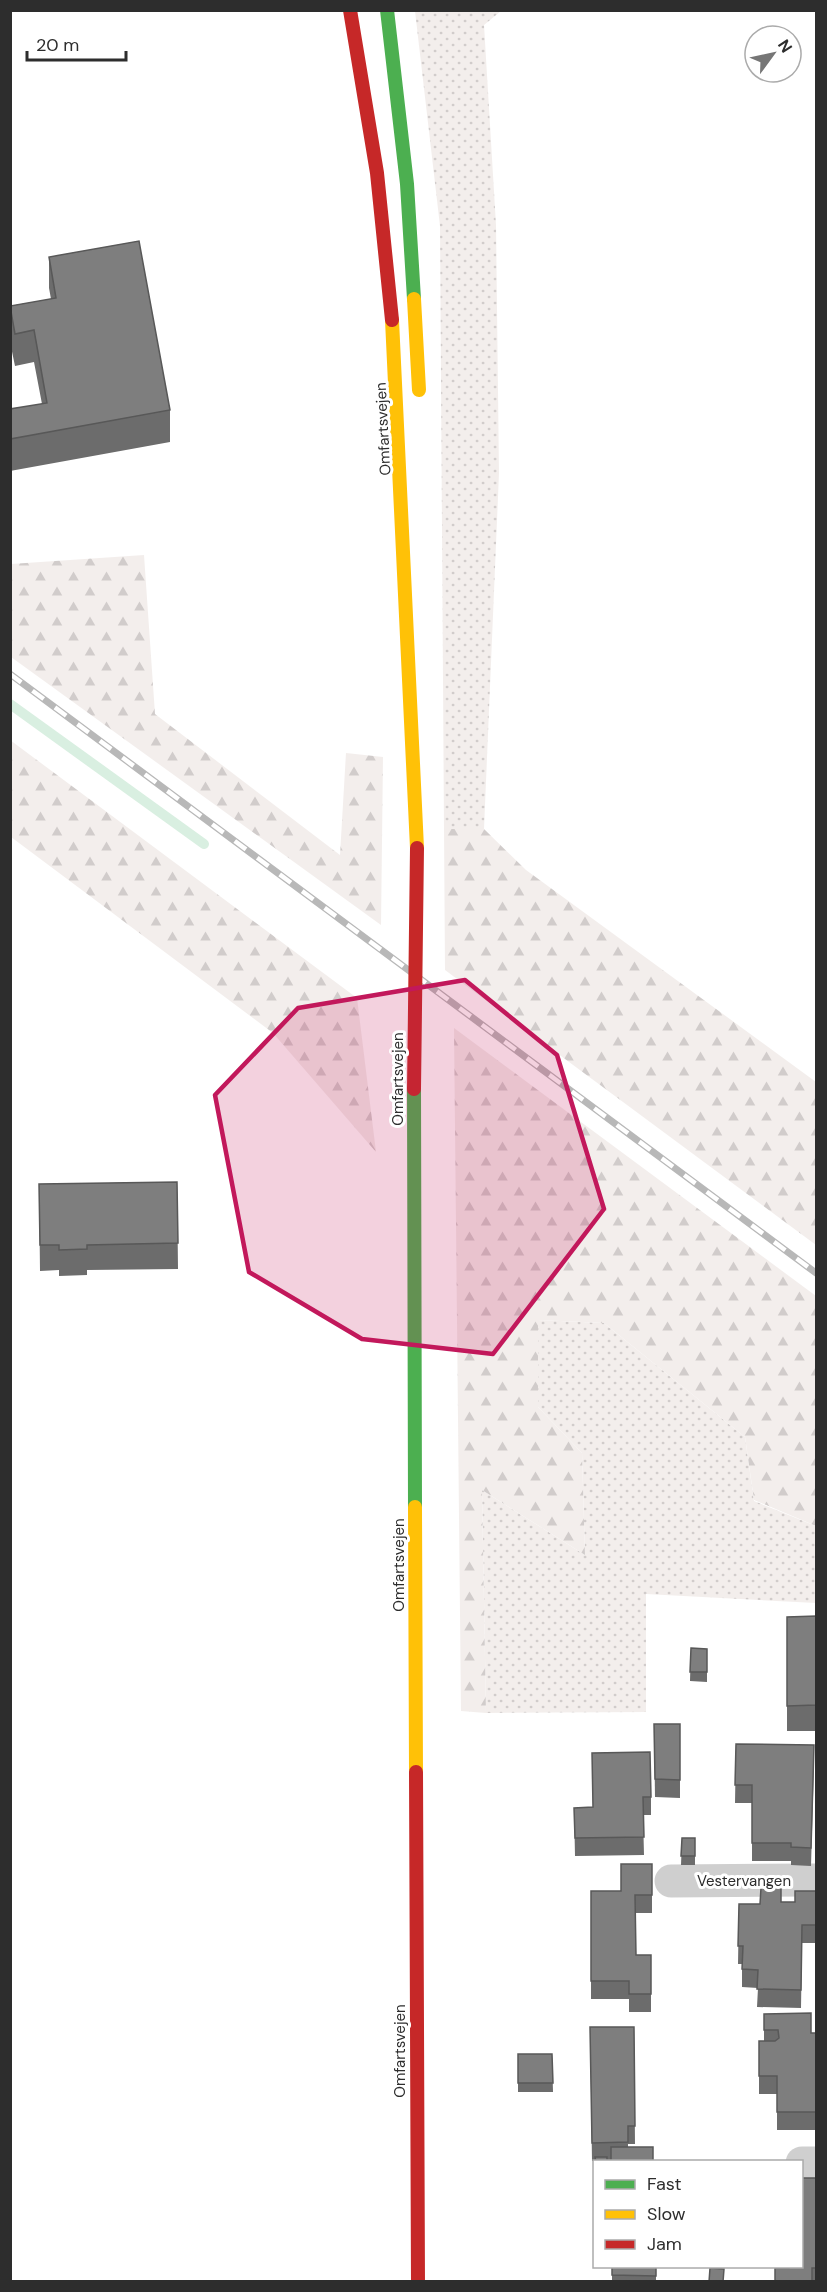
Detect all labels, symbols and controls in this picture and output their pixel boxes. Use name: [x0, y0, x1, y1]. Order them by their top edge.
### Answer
scale bar: [27, 24, 126, 62]
north arrow: [743, 24, 803, 84]
text: 20 m: [36, 33, 79, 57]
text: N: [773, 35, 797, 57]
street label: Omfartsvejen: [371, 382, 395, 476]
street label: Omfartsvejen: [388, 1032, 408, 1126]
street label: Omfartsvejen: [389, 1518, 409, 1612]
street label: Vestervangen: [697, 1871, 791, 1891]
street label: Omfartsvejen: [390, 2004, 410, 2098]
legend: [593, 2160, 803, 2268]
text: Fast: [647, 2172, 682, 2196]
text: Slow: [647, 2202, 686, 2226]
text: Jam: [647, 2232, 682, 2256]

